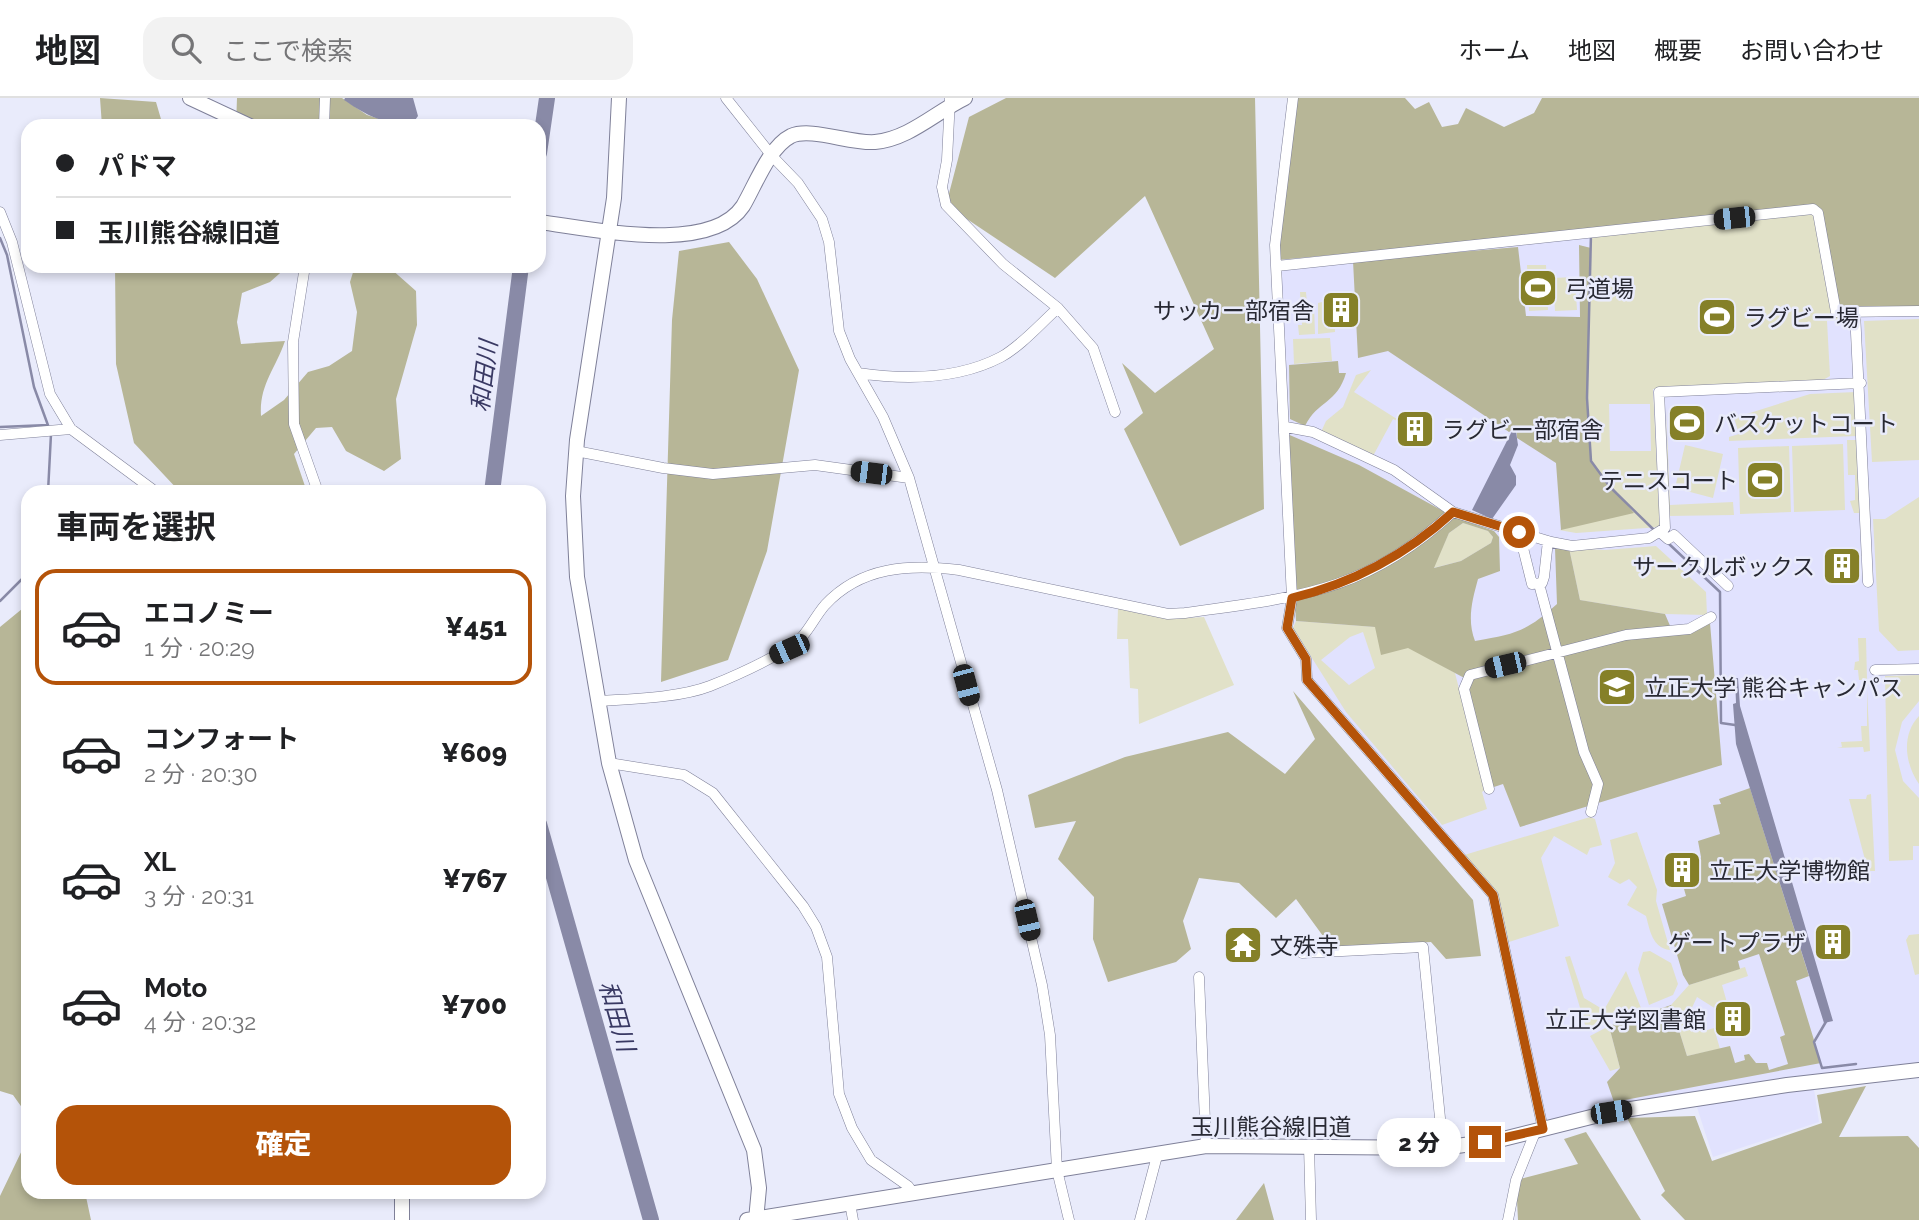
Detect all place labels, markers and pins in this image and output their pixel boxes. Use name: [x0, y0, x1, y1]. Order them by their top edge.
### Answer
sports icon: 弓道場: [1517, 267, 1559, 309]
place label: 弓道場: [1565, 275, 1634, 302]
building icon: サッカー部宿舎: [1320, 289, 1362, 331]
sports icon: ラグビー場: [1696, 296, 1738, 338]
place label: サッカー部宿舎: [1153, 297, 1314, 324]
place label: ラグビー場: [1744, 304, 1859, 331]
sports icon: バスケットコート: [1666, 402, 1708, 444]
building icon: ラグビー部宿舎: [1394, 408, 1436, 450]
place label: バスケットコート: [1714, 410, 1898, 437]
place label: ラグビー部宿舎: [1442, 416, 1603, 443]
sports icon: テニスコート: [1744, 459, 1786, 501]
place label: テニスコート: [1600, 467, 1738, 494]
building icon: サークルボックス: [1821, 545, 1863, 587]
place label: サークルボックス: [1632, 553, 1815, 580]
school or university icon: 立正大学 熊谷キャンパス: [1596, 666, 1638, 708]
place label: 立正大学 熊谷キャンパス: [1644, 674, 1903, 701]
building icon: 立正大学博物館: [1661, 849, 1703, 891]
place label: 立正大学博物館: [1709, 857, 1870, 884]
building icon: ゲートプラザ: [1812, 921, 1854, 963]
temple icon: 文殊寺: [1222, 924, 1264, 966]
place label: ゲートプラザ: [1668, 929, 1806, 956]
place label: 文殊寺: [1270, 932, 1339, 959]
building icon: 立正大学図書館: [1712, 998, 1754, 1040]
place label: 立正大学図書館: [1545, 1006, 1706, 1033]

